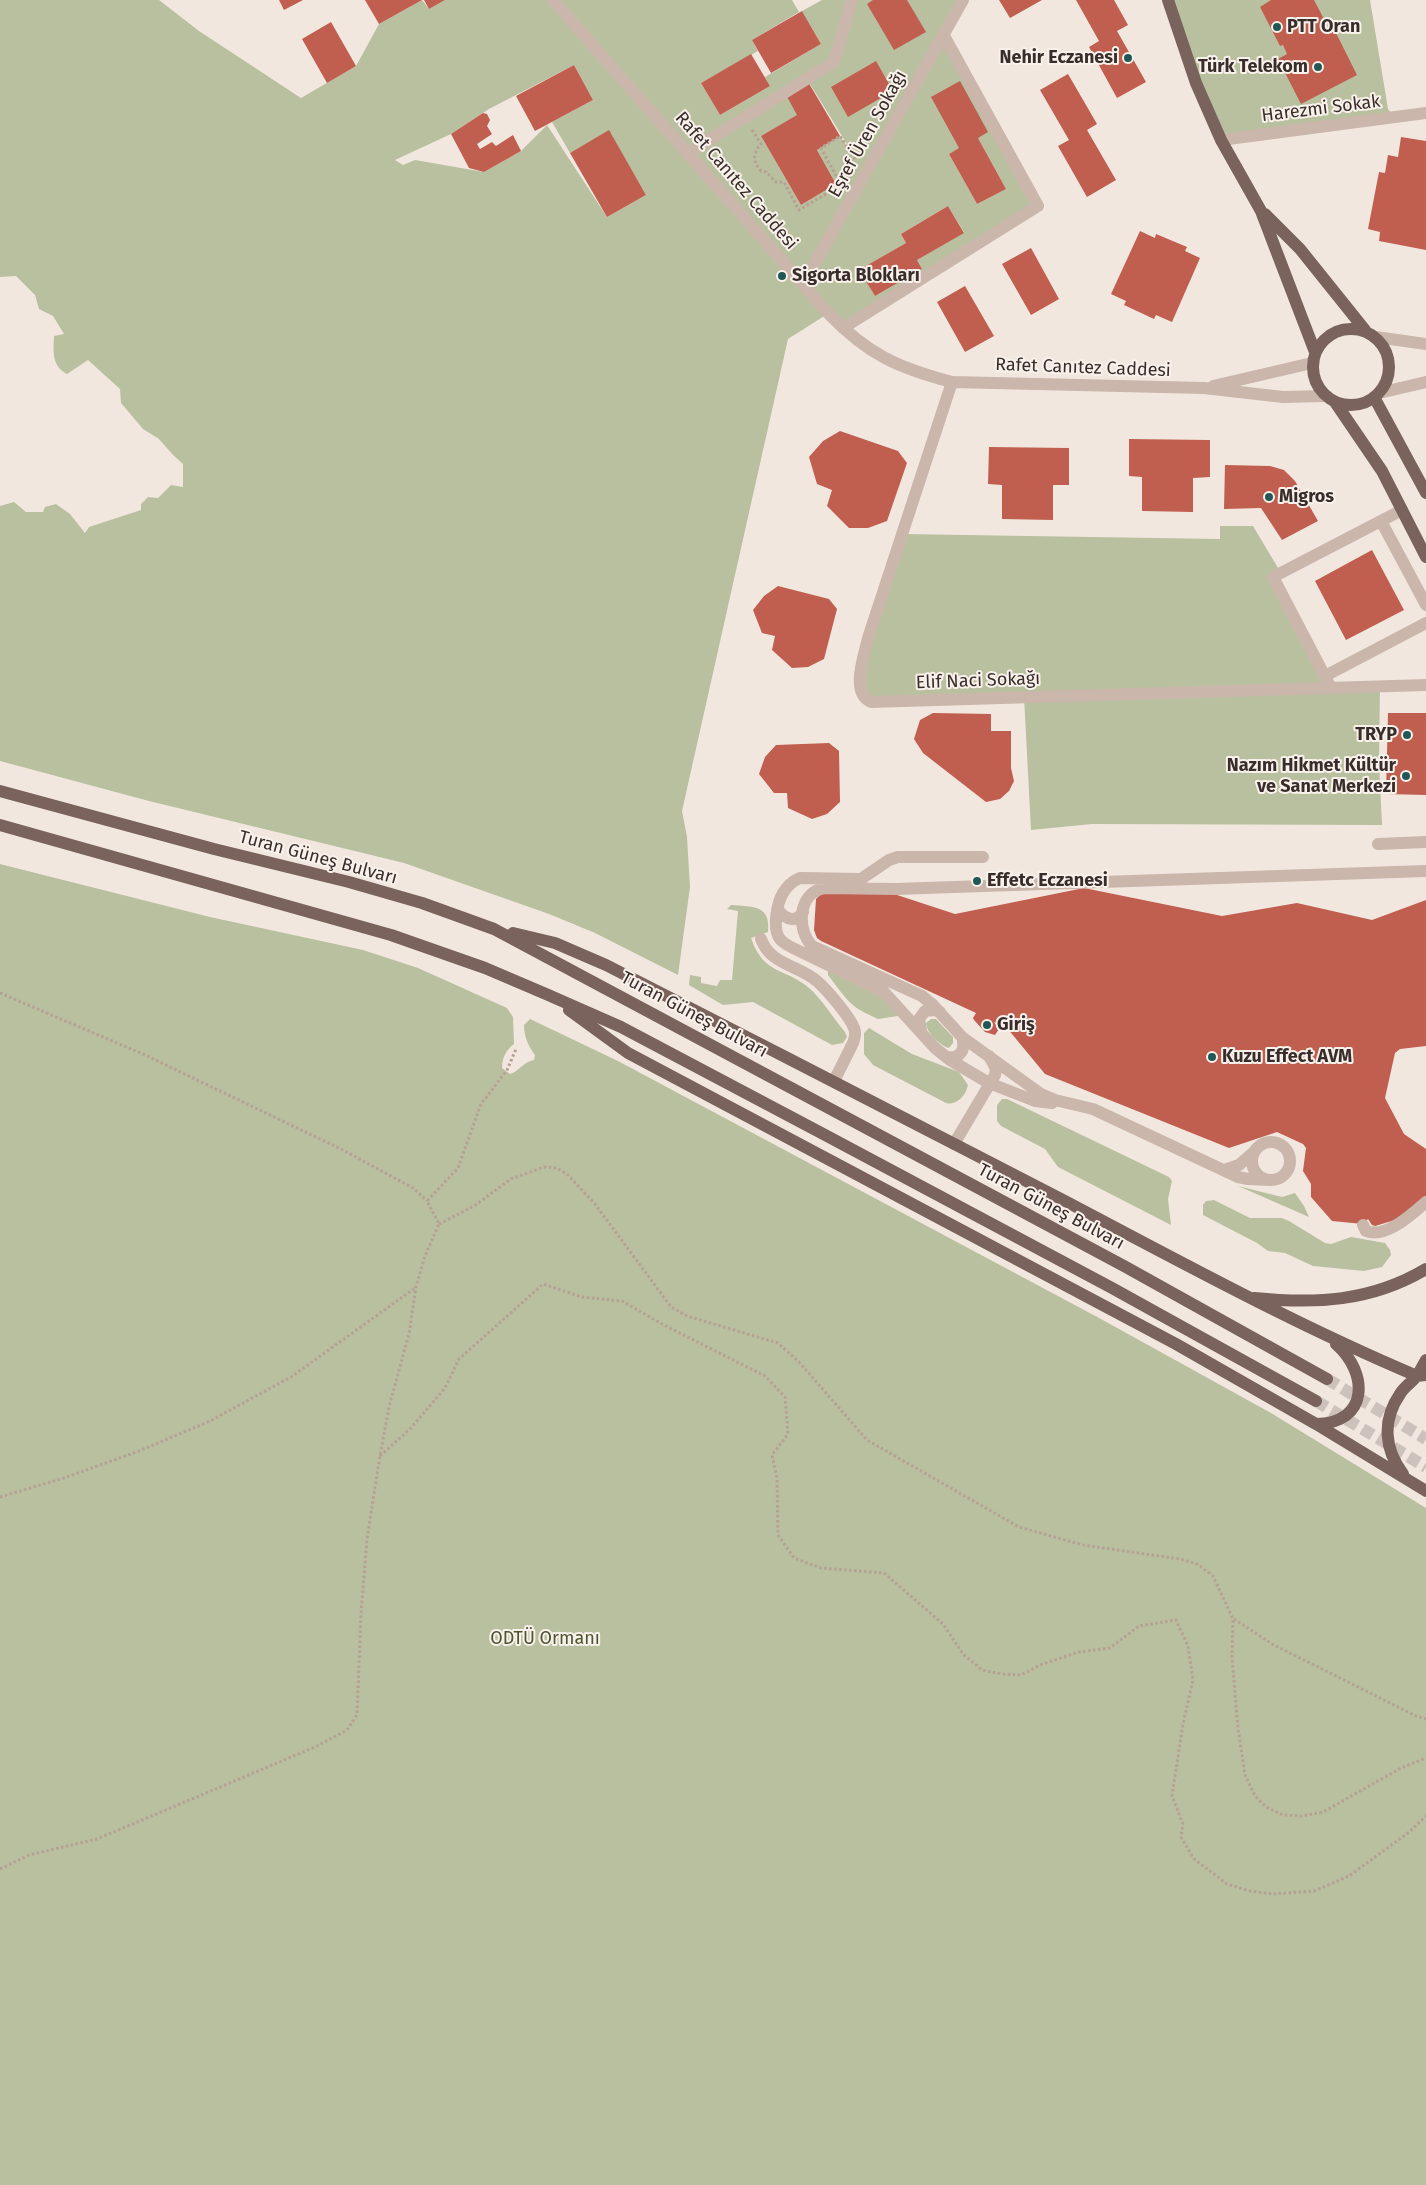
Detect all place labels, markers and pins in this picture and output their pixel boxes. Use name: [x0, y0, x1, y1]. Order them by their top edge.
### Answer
place label: PTT Oran: [1287, 16, 1360, 38]
marker: PTT Oran: [1271, 21, 1283, 33]
place label: Nehir Eczanesi: [1000, 47, 1118, 69]
marker: Nehir Eczanesi: [1122, 52, 1134, 64]
place label: Türk Telekom: [1198, 56, 1308, 78]
marker: Türk Telekom: [1312, 61, 1324, 73]
place label: Sigorta Blokları: [792, 265, 920, 287]
marker: Sigorta Blokları: [776, 270, 788, 282]
place label: Migros: [1279, 486, 1334, 508]
marker: Migros: [1263, 491, 1275, 503]
place label: TRYP: [1355, 724, 1397, 746]
marker: TRYP: [1401, 729, 1413, 741]
place label: Nazım Hikmet Kültür ve Sanat Merkezi: [1227, 755, 1396, 798]
marker: Nazım Hikmet Kültür ve Sanat Merkezi: [1400, 770, 1412, 782]
place label: Effetc Eczanesi: [987, 870, 1108, 892]
marker: Effetc Eczanesi: [971, 875, 983, 887]
place label: Giriş: [997, 1014, 1035, 1036]
marker: Giriş: [981, 1019, 993, 1031]
place label: Kuzu Effect AVM: [1222, 1046, 1352, 1068]
marker: Kuzu Effect AVM: [1206, 1051, 1218, 1063]

